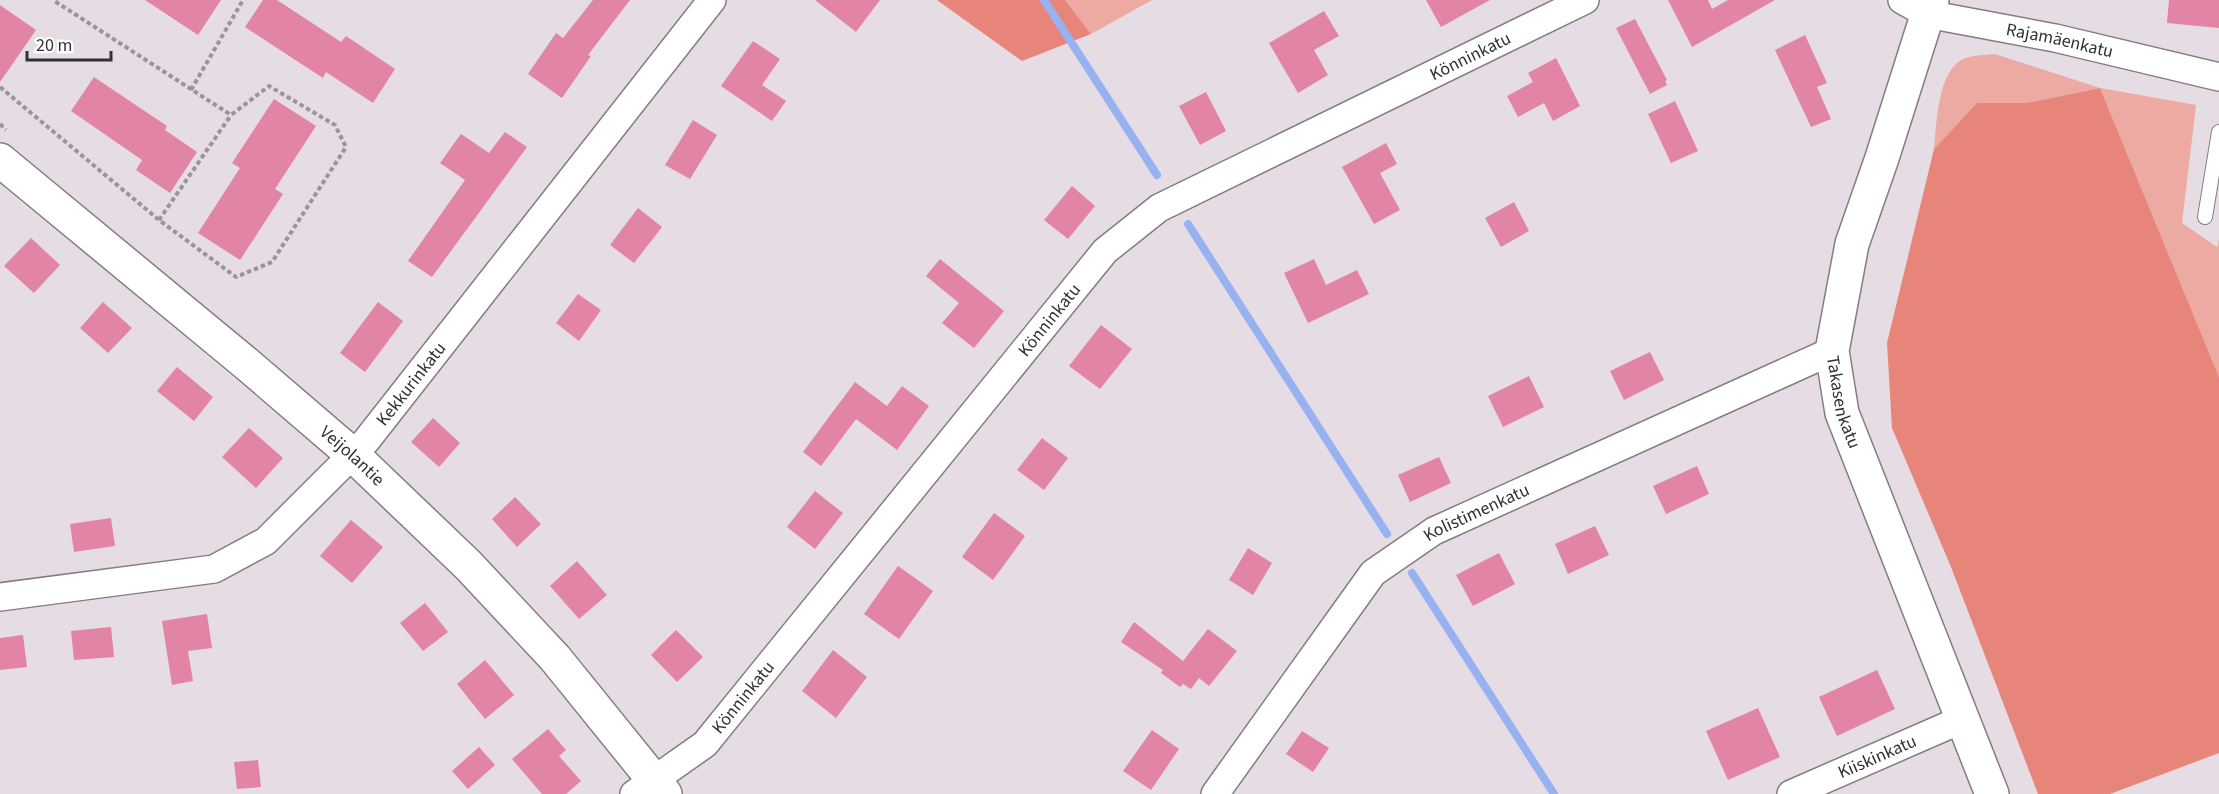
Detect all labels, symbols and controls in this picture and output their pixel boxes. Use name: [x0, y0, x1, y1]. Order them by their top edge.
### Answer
street label: Rajamäenkatu: [2004, 17, 2116, 64]
scale bar: [27, 24, 111, 62]
street label: Könninkatu: [1425, 26, 1515, 87]
text: 20 m: [36, 33, 72, 58]
street label: Könninkatu: [1012, 278, 1086, 362]
street label: Kekkurinkatu: [370, 337, 452, 431]
street label: Takasenkatu: [1820, 354, 1867, 452]
street label: Veijolantie: [315, 420, 390, 492]
street label: Kolistimenkatu: [1418, 477, 1533, 547]
street label: Könninkatu: [706, 655, 780, 739]
street label: Kiiskinkatu: [1834, 728, 1920, 785]

